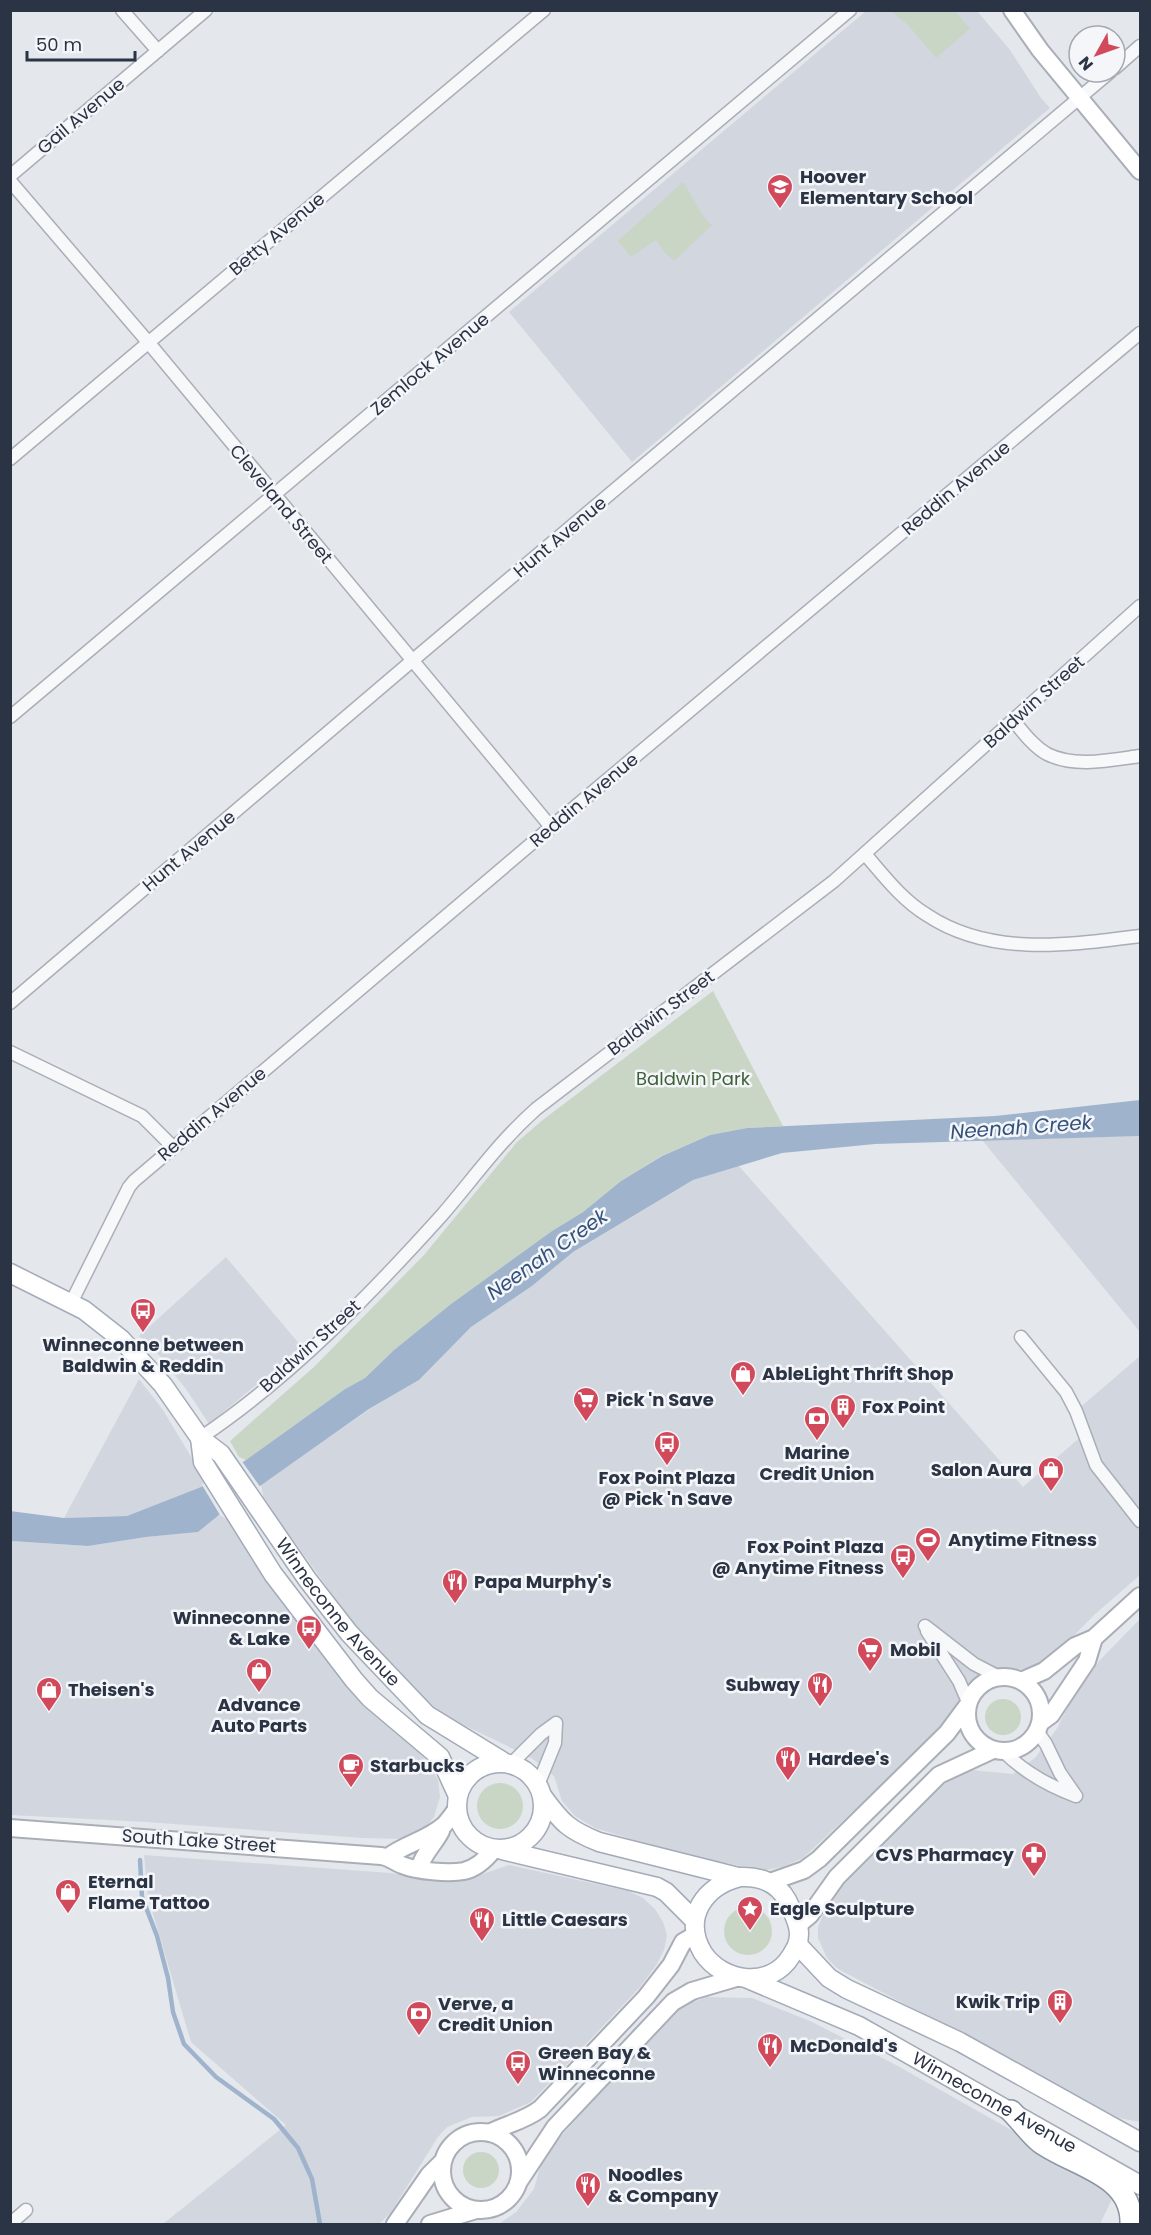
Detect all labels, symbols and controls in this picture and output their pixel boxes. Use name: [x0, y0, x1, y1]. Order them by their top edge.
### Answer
scale bar: [27, 24, 135, 62]
north arrow: [1067, 24, 1127, 84]
text: 50 m: [36, 32, 82, 57]
text: N: [1073, 51, 1099, 75]
street label: Gail Avenue: [31, 72, 130, 160]
place label: Hoover Elementary School: [800, 164, 973, 210]
school or university icon: Hoover Elementary School: [765, 172, 795, 210]
street label: Betty Avenue: [224, 186, 330, 281]
street label: Zemlock Avenue: [365, 306, 494, 421]
street label: Reddin Avenue: [896, 435, 1015, 541]
street label: Cleveland Street: [224, 439, 339, 569]
street label: Hunt Avenue: [508, 490, 612, 583]
street label: Baldwin Street: [978, 650, 1090, 754]
street label: Reddin Avenue: [524, 747, 643, 853]
street label: Hunt Avenue: [137, 804, 241, 897]
street label: Baldwin Street: [602, 964, 719, 1061]
street label: Reddin Avenue: [152, 1061, 271, 1167]
park label: Baldwin Park: [636, 1066, 751, 1091]
water label: Neenah Creek: [949, 1108, 1094, 1146]
water label: Neenah Creek: [481, 1201, 615, 1306]
street label: Baldwin Street: [254, 1294, 366, 1398]
bus stop icon: Winneconne between Baldwin & Reddin: [128, 1296, 158, 1334]
place label: Winneconne between Baldwin & Reddin: [42, 1332, 244, 1378]
shop icon: AbleLight Thrift Shop: [728, 1359, 758, 1397]
place label: AbleLight Thrift Shop: [762, 1361, 954, 1386]
supermarket icon: Pick 'n Save: [571, 1385, 601, 1423]
place label: Pick 'n Save: [606, 1387, 714, 1412]
building icon: Fox Point: [828, 1392, 858, 1430]
place label: Fox Point: [862, 1394, 945, 1419]
bank icon: Marine Credit Union: [802, 1404, 832, 1442]
bus stop icon: Fox Point Plaza @ Pick 'n Save: [652, 1429, 682, 1467]
place label: Marine Credit Union: [760, 1440, 874, 1486]
shop icon: Salon Aura: [1036, 1455, 1066, 1493]
place label: Salon Aura: [931, 1457, 1032, 1482]
place label: Fox Point Plaza @ Pick 'n Save: [599, 1465, 735, 1511]
sports icon: Anytime Fitness: [913, 1525, 943, 1563]
place label: Anytime Fitness: [948, 1527, 1097, 1552]
street label: Winneconne Avenue: [270, 1532, 406, 1692]
place label: Fox Point Plaza @ Anytime Fitness: [712, 1534, 884, 1580]
bus stop icon: Fox Point Plaza @ Anytime Fitness: [888, 1542, 918, 1580]
restaurant icon: Papa Murphy's: [440, 1567, 470, 1605]
place label: Papa Murphy's: [474, 1569, 612, 1594]
place label: Winneconne & Lake: [173, 1605, 290, 1651]
bus stop icon: Winneconne & Lake: [294, 1613, 324, 1651]
supermarket icon: Mobil: [855, 1635, 885, 1673]
place label: Mobil: [890, 1637, 941, 1662]
shop icon: Advance Auto Parts: [244, 1656, 274, 1694]
restaurant icon: Subway: [805, 1670, 835, 1708]
place label: Subway: [725, 1672, 801, 1697]
shop icon: Theisen's: [34, 1675, 64, 1713]
place label: Theisen's: [68, 1677, 154, 1702]
place label: Advance Auto Parts: [211, 1692, 307, 1738]
restaurant icon: Hardee's: [773, 1744, 803, 1782]
place label: Hardee's: [808, 1746, 890, 1771]
cafe icon: Starbucks: [336, 1751, 366, 1789]
place label: Starbucks: [370, 1753, 465, 1778]
street label: South Lake Street: [121, 1823, 277, 1858]
pharmacy icon: CVS Pharmacy: [1019, 1840, 1049, 1878]
place label: CVS Pharmacy: [875, 1842, 1015, 1867]
place label: Eternal Flame Tattoo: [88, 1869, 210, 1915]
shop icon: Eternal Flame Tattoo: [53, 1877, 83, 1915]
place icon: Eagle Sculpture: [735, 1894, 765, 1932]
place label: Eagle Sculpture: [770, 1896, 914, 1921]
restaurant icon: Little Caesars: [467, 1905, 497, 1943]
place label: Little Caesars: [502, 1907, 628, 1932]
building icon: Kwik Trip: [1045, 1987, 1075, 2025]
place label: Kwik Trip: [956, 1989, 1040, 2014]
place label: Verve, a Credit Union: [438, 1991, 553, 2037]
bank icon: Verve, a Credit Union: [404, 1999, 434, 2037]
restaurant icon: McDonald's: [755, 2031, 785, 2069]
place label: McDonald's: [790, 2033, 898, 2058]
place label: Green Bay & Winneconne: [538, 2040, 655, 2086]
street label: Winneconne Avenue: [908, 2046, 1081, 2159]
bus stop icon: Green Bay & Winneconne: [503, 2048, 533, 2086]
place label: Noodles & Company: [608, 2162, 719, 2208]
restaurant icon: Noodles & Company: [573, 2170, 603, 2208]

